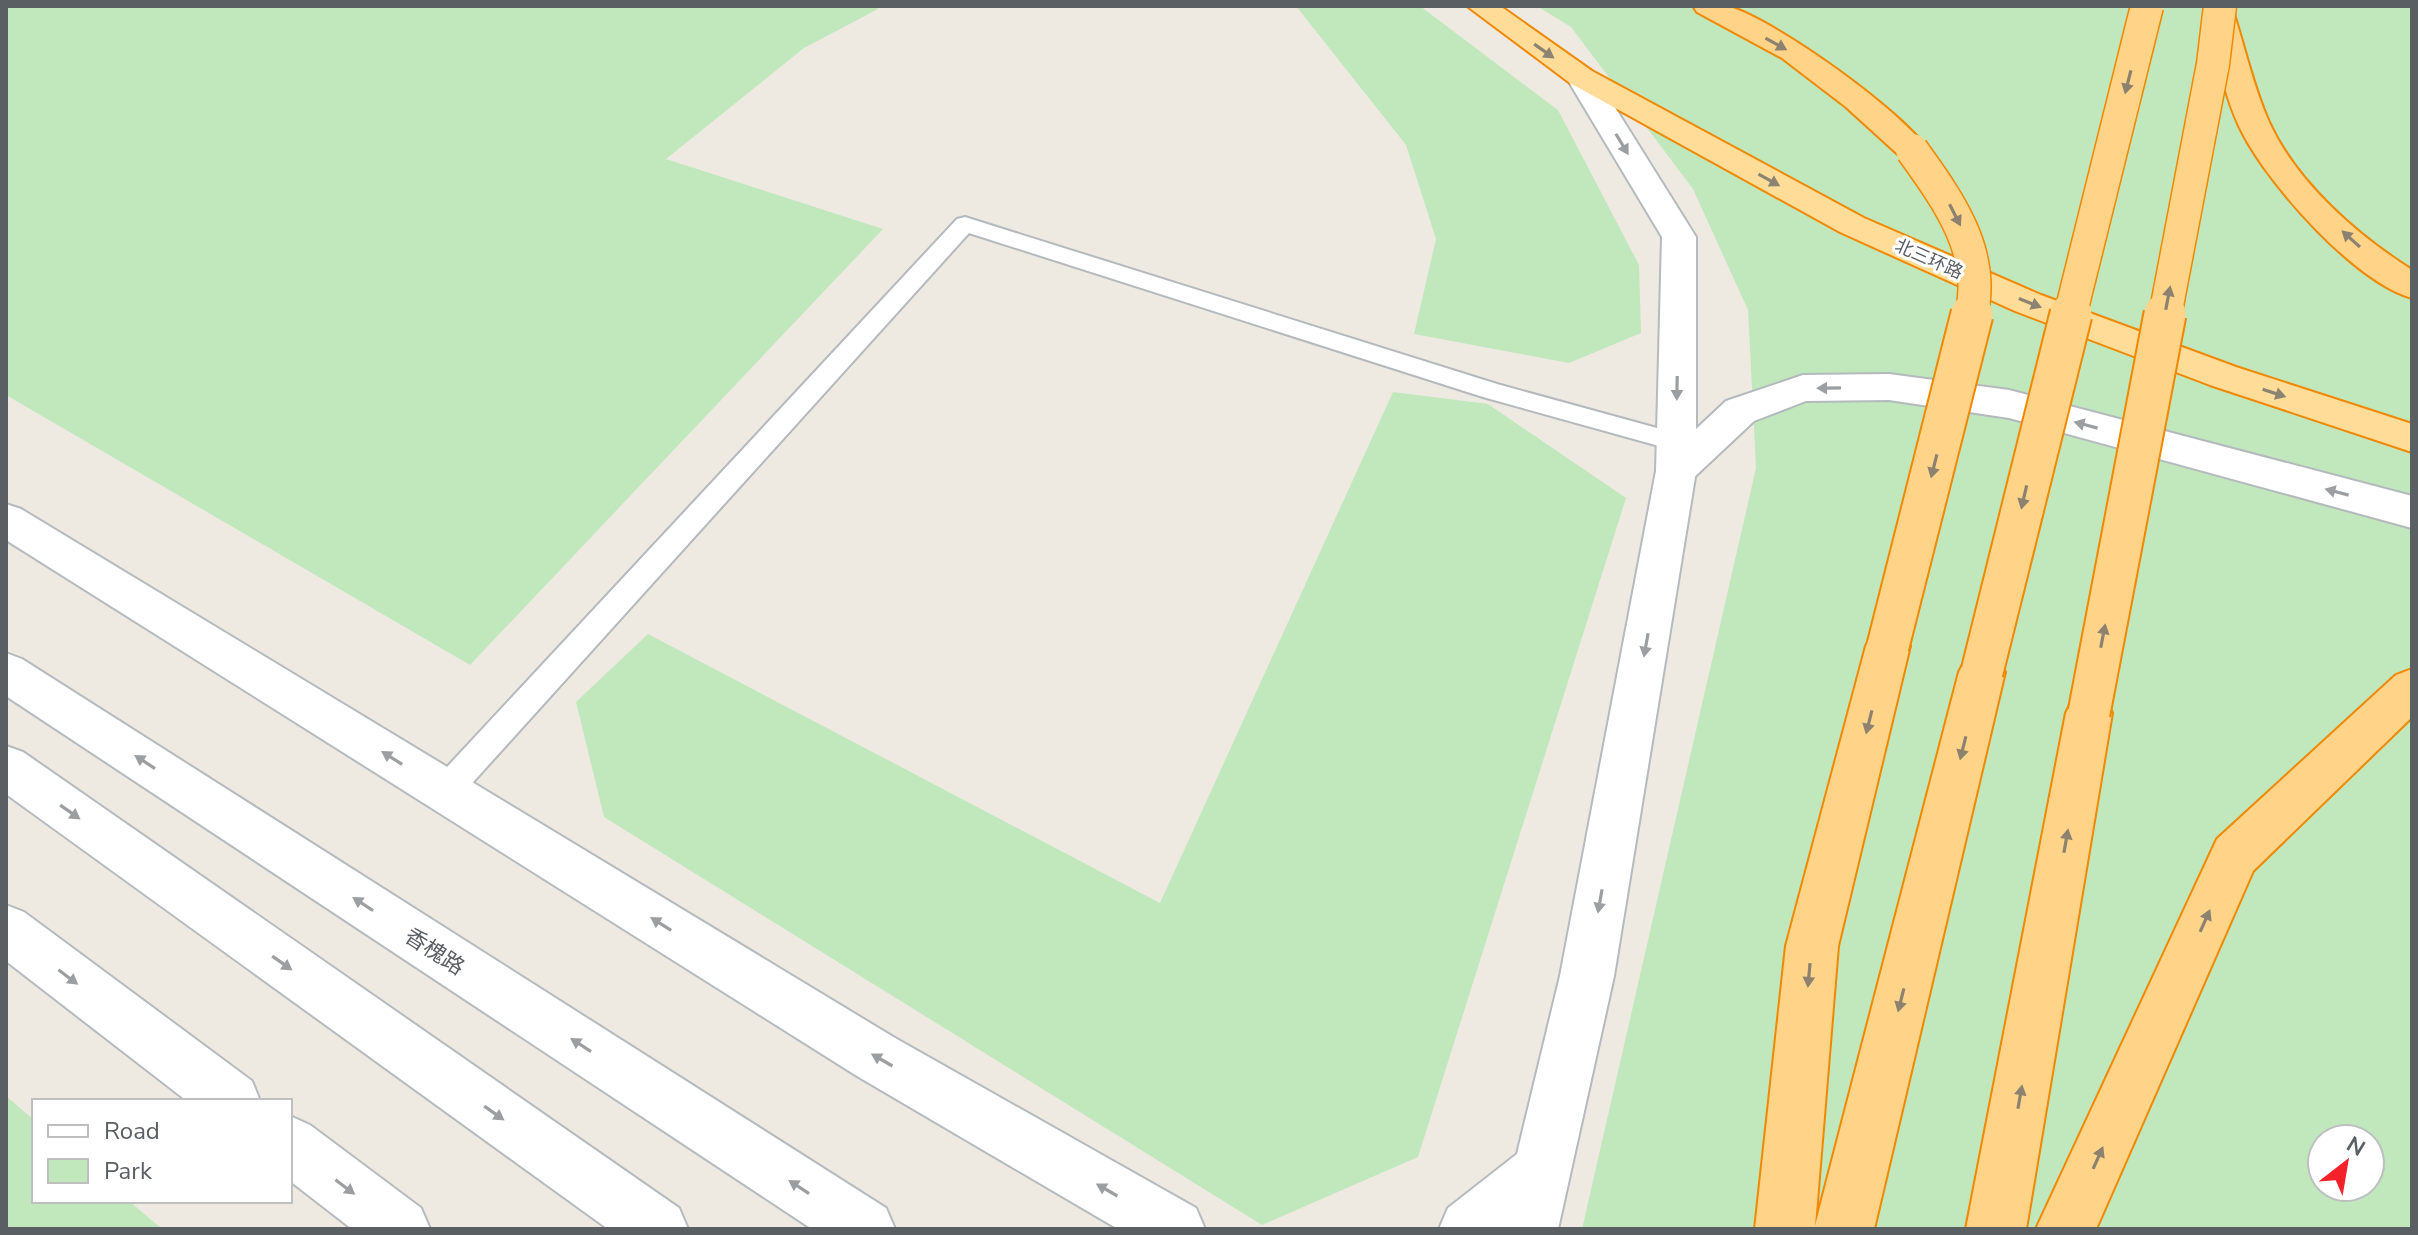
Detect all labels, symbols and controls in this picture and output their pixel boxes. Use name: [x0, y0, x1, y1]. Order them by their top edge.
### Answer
one-way arrow: [1765, 36, 1787, 50]
one-way arrow: [1534, 43, 1555, 58]
one-way arrow: [2121, 69, 2133, 94]
one-way arrow: [1614, 133, 1628, 155]
one-way arrow: [1758, 174, 1781, 187]
one-way arrow: [1949, 203, 1962, 226]
one-way arrow: [2341, 230, 2360, 248]
street label: 北三环路: [1891, 233, 1967, 285]
one-way arrow: [2162, 286, 2175, 311]
one-way arrow: [2018, 297, 2042, 310]
one-way arrow: [1671, 376, 1683, 401]
one-way arrow: [1816, 382, 1841, 394]
one-way arrow: [2262, 387, 2286, 400]
one-way arrow: [2073, 418, 2098, 430]
one-way arrow: [1927, 453, 1939, 478]
one-way arrow: [2017, 485, 2030, 510]
one-way arrow: [2324, 486, 2349, 498]
one-way arrow: [2098, 624, 2110, 649]
one-way arrow: [1639, 633, 1651, 658]
one-way arrow: [1862, 710, 1874, 735]
one-way arrow: [1957, 735, 1969, 760]
one-way arrow: [381, 750, 402, 765]
one-way arrow: [134, 756, 156, 770]
one-way arrow: [59, 804, 80, 820]
one-way arrow: [2060, 828, 2072, 853]
one-way arrow: [1594, 889, 1606, 914]
one-way arrow: [352, 897, 374, 911]
one-way arrow: [2198, 909, 2212, 933]
one-way arrow: [650, 916, 671, 931]
street label: 香槐路: [399, 921, 470, 982]
one-way arrow: [271, 955, 292, 970]
one-way arrow: [1803, 963, 1816, 988]
one-way arrow: [58, 968, 78, 984]
one-way arrow: [1894, 988, 1906, 1013]
one-way arrow: [571, 1038, 592, 1053]
one-way arrow: [871, 1053, 893, 1067]
one-way arrow: [2014, 1084, 2026, 1109]
legend: [32, 1099, 292, 1203]
one-way arrow: [484, 1105, 505, 1120]
text: Road: [104, 1115, 160, 1147]
north arrow: [2306, 1123, 2386, 1203]
text: N: [2341, 1130, 2371, 1164]
one-way arrow: [2091, 1146, 2104, 1170]
text: Park: [104, 1155, 153, 1187]
one-way arrow: [335, 1179, 355, 1195]
one-way arrow: [789, 1179, 810, 1194]
one-way arrow: [1096, 1183, 1118, 1197]

